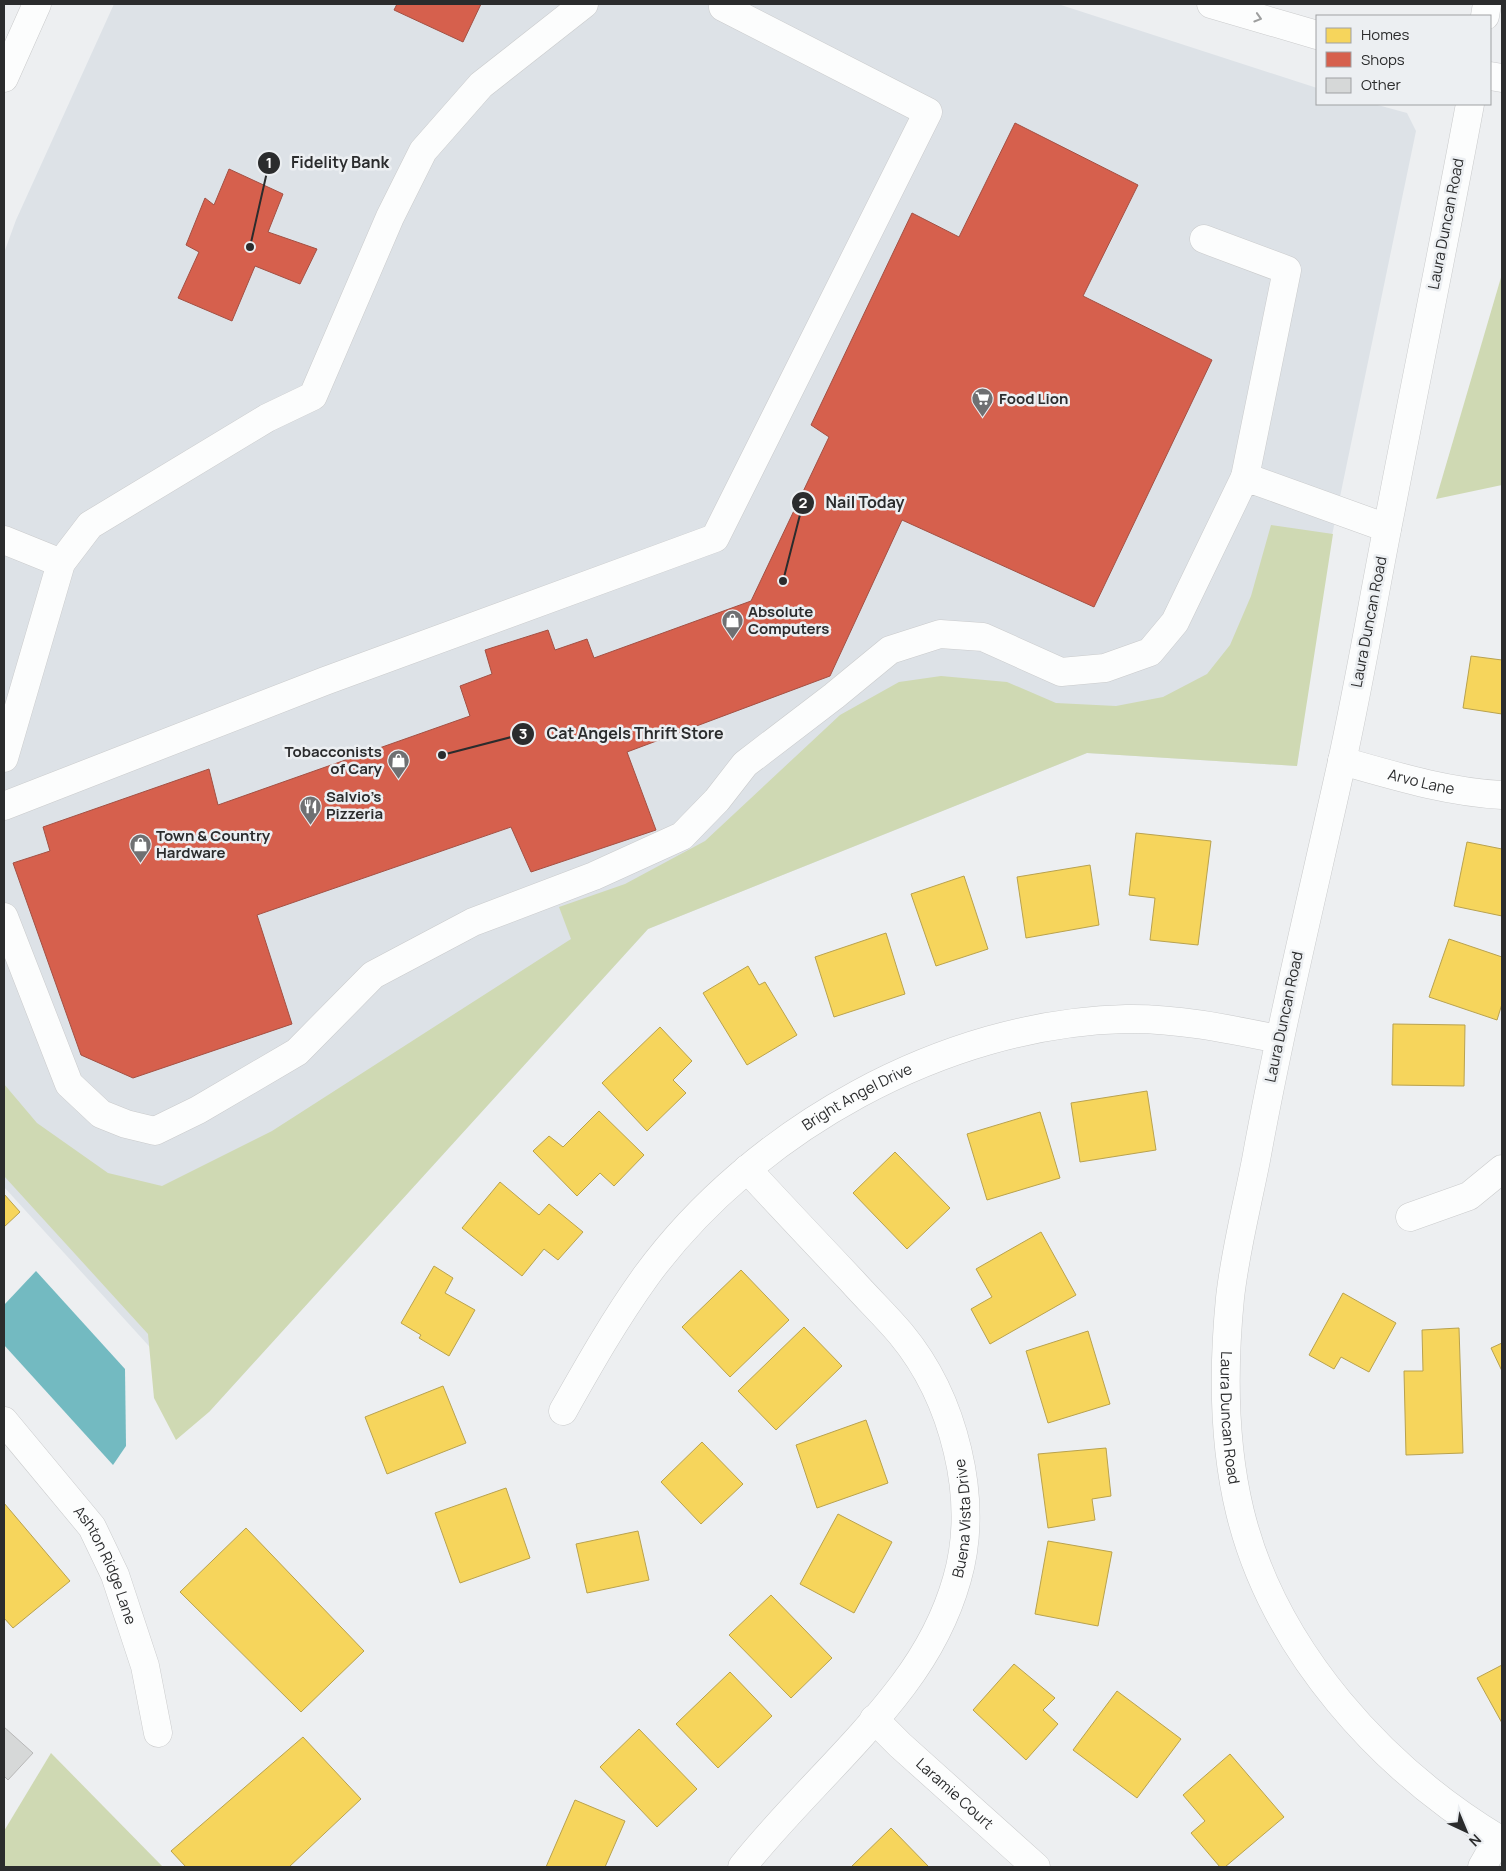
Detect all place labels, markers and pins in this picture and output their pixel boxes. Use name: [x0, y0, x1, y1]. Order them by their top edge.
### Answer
callout: Fidelity Bank: [256, 147, 400, 178]
supermarket icon: Food Lion: [971, 387, 995, 418]
place label: Food Lion: [999, 388, 1068, 409]
callout: Nail Today: [790, 487, 914, 518]
place label: Absolute Computers: [748, 601, 829, 639]
shop icon: Absolute Computers: [720, 609, 744, 640]
callout: Cat Angels Thrift Store: [511, 718, 733, 749]
place label: Tobacconists of Cary: [285, 741, 383, 779]
shop icon: Tobacconists of Cary: [386, 749, 410, 780]
place label: Salvio’s Pizzeria: [326, 786, 383, 824]
restaurant icon: Salvio’s Pizzeria: [298, 794, 322, 825]
place label: Town & Country Hardware: [156, 825, 271, 863]
shop icon: Town & Country Hardware: [128, 833, 152, 864]

